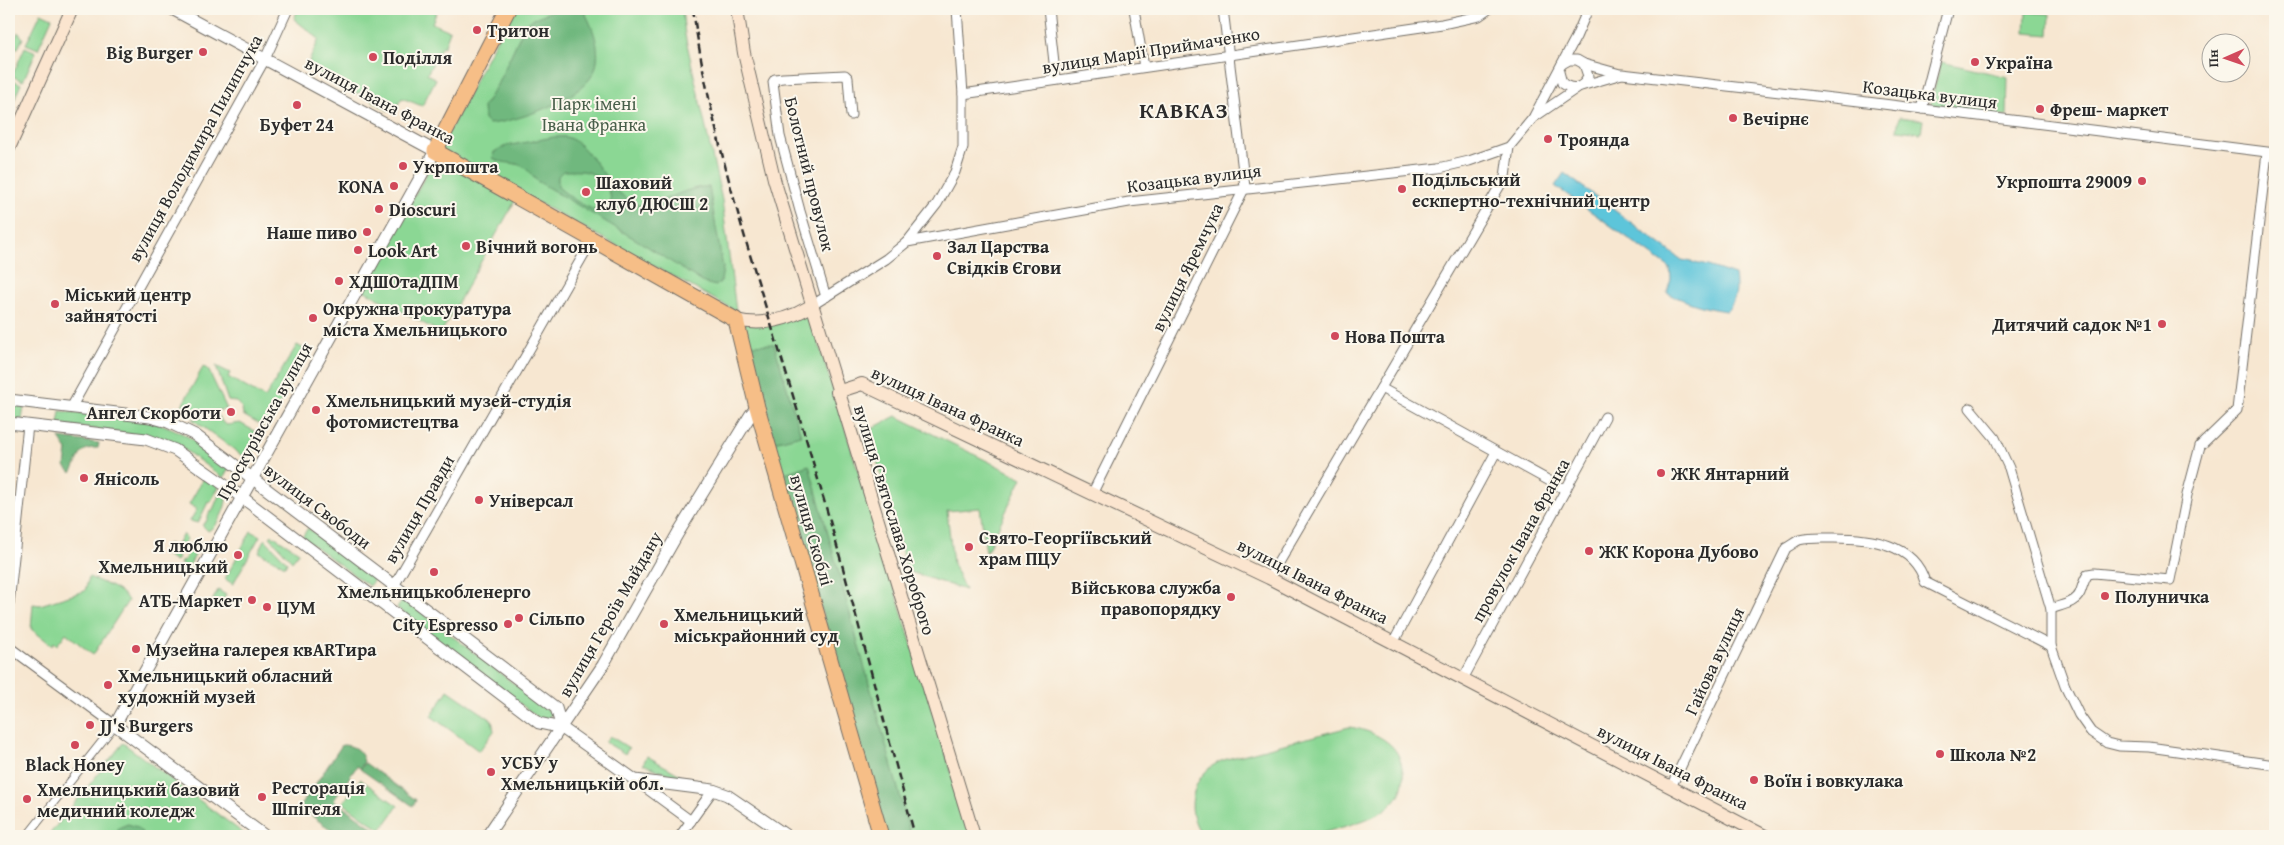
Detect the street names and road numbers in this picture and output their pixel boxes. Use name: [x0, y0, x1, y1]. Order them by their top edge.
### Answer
street label: вулиця Марії Приймаченко: [1040, 19, 1262, 81]
street label: вулиця Володимира Пилипчука: [121, 29, 269, 267]
street label: вулиця Івана Франка: [300, 49, 460, 151]
street label: Козацька вулиця: [1861, 72, 1999, 116]
street label: Болотний провулок: [778, 94, 842, 255]
street label: Козацька вулиця: [1125, 156, 1263, 200]
street label: вулиця Яремчука: [1144, 198, 1230, 336]
street label: Проскурівська вулиця: [209, 337, 319, 505]
street label: вулиця Івана Франка: [867, 359, 1029, 454]
street label: вулиця Святослава Хороброго: [847, 402, 943, 638]
street label: вулиця Правди: [377, 450, 461, 568]
street label: провулок Івана Франка: [1464, 453, 1577, 627]
street label: вулиця Свободи: [259, 457, 378, 556]
street label: вулиця Скоблі: [783, 471, 841, 589]
street label: вулиця Героїв Майдану: [551, 526, 669, 702]
street label: вулиця Івана Франка: [1233, 531, 1394, 631]
street label: Гайова вулиця: [1677, 603, 1751, 719]
street label: вулиця Івана Франка: [1593, 717, 1754, 817]

